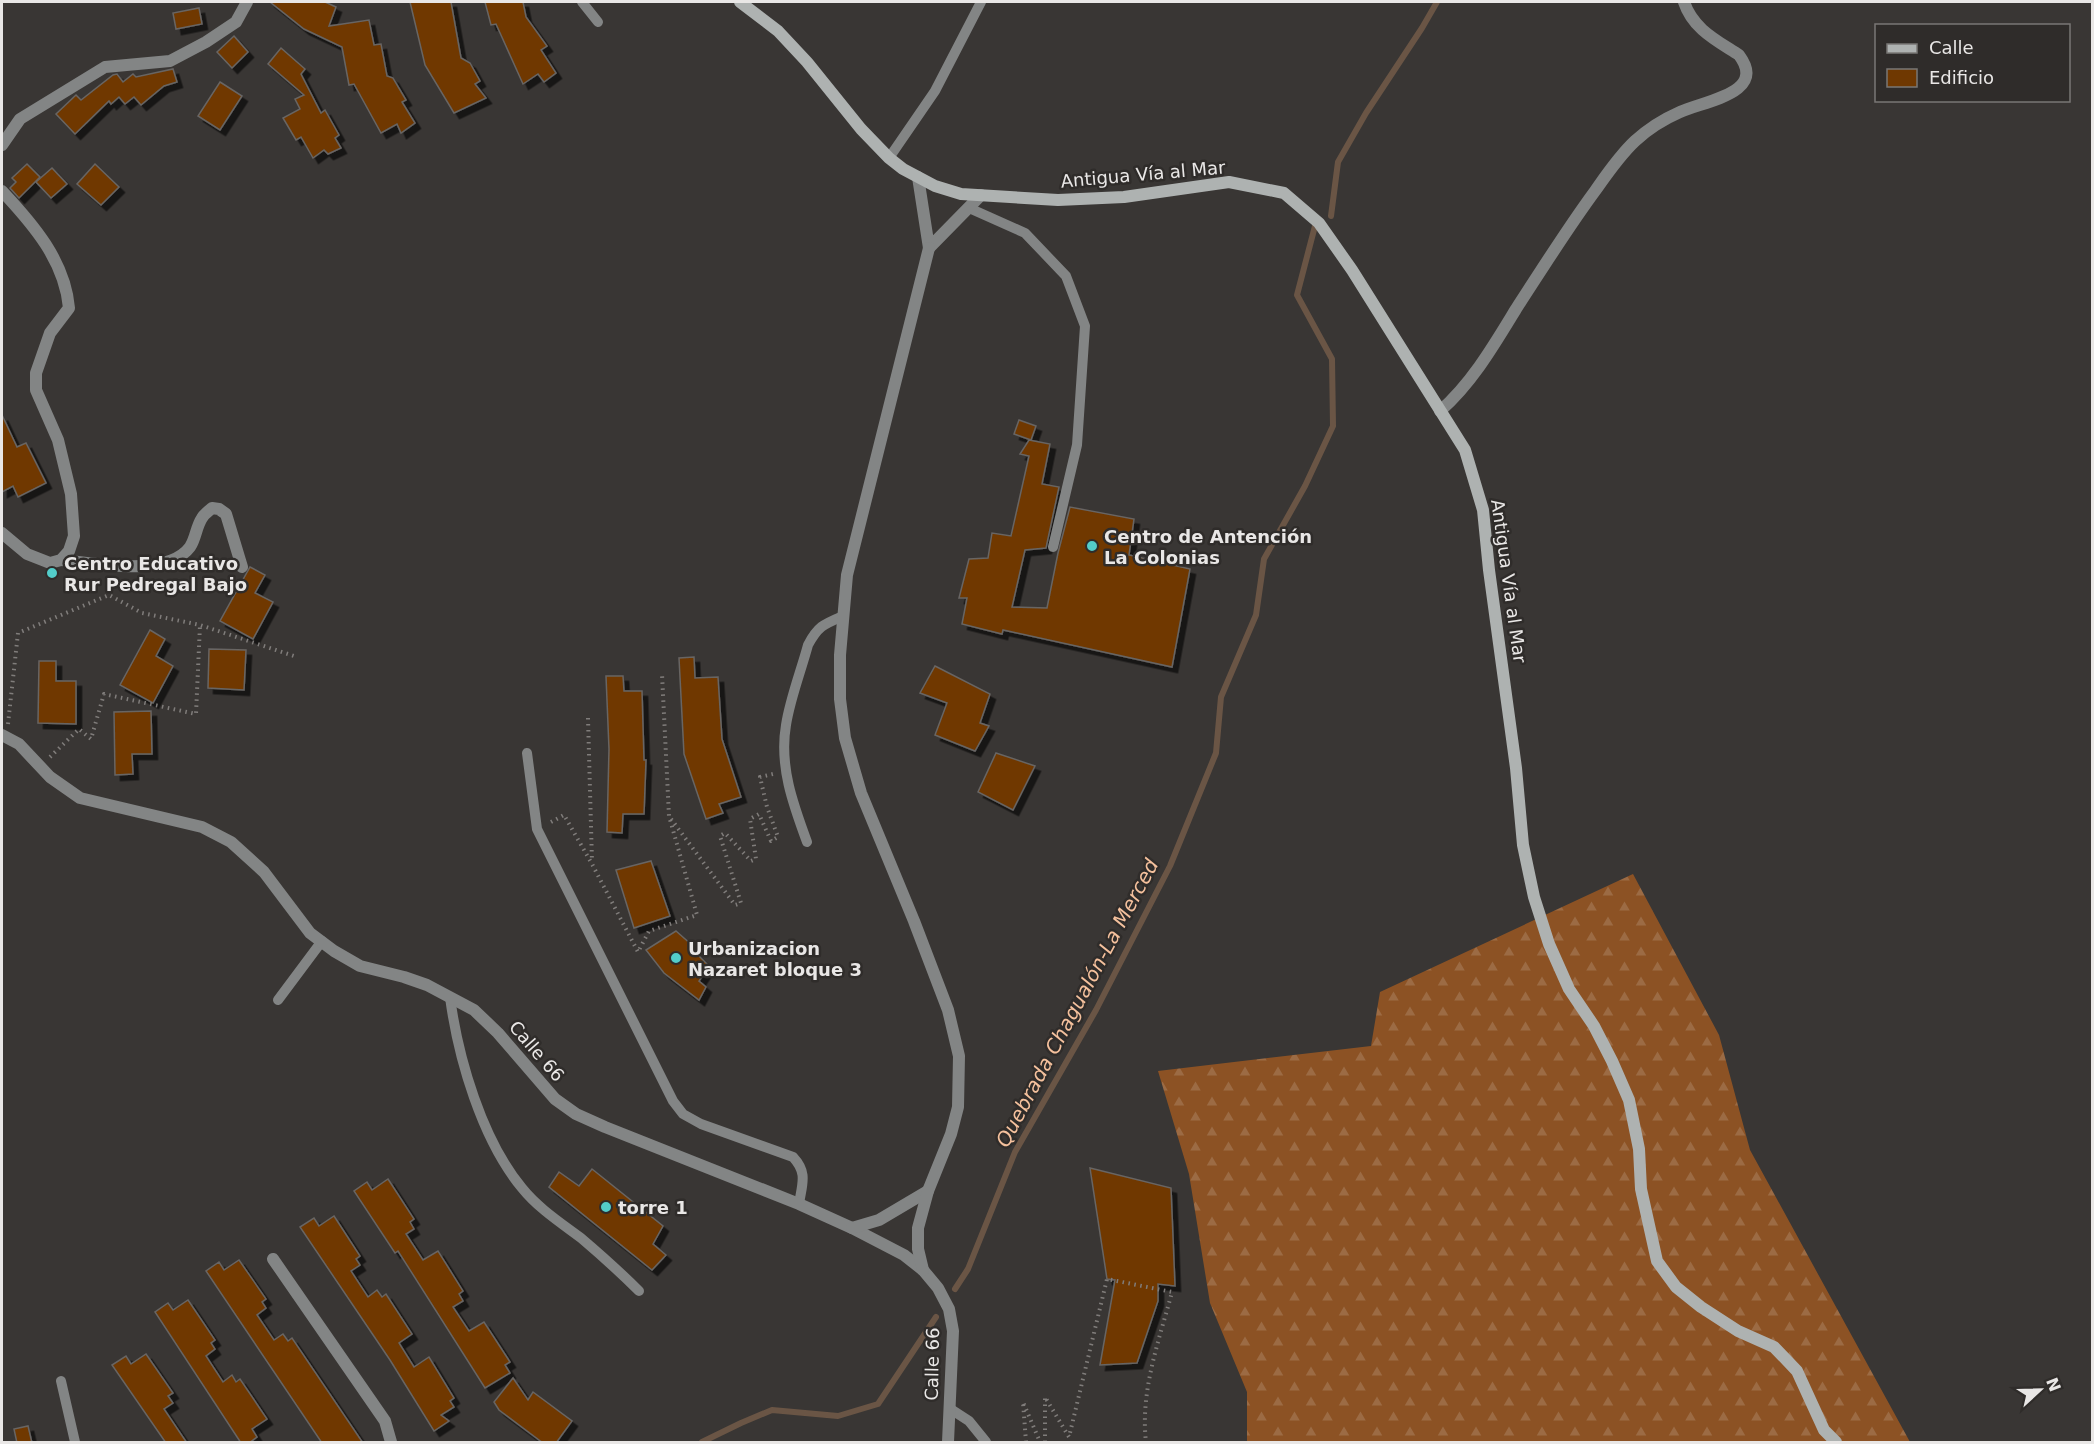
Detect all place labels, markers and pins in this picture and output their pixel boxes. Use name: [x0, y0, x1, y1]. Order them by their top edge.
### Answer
place label: Centro de Antención La Colonias: [1104, 526, 1312, 568]
marker: Centro de Antención La Colonias: [1085, 539, 1099, 553]
place label: Centro Educativo Rur Pedregal Bajo: [64, 553, 247, 595]
marker: Centro Educativo Rur Pedregal Bajo: [45, 566, 59, 580]
place label: Urbanizacion Nazaret bloque 3: [688, 938, 862, 980]
marker: Urbanizacion Nazaret bloque 3: [669, 951, 683, 965]
place label: torre 1: [618, 1197, 688, 1218]
marker: torre 1: [599, 1200, 613, 1214]

